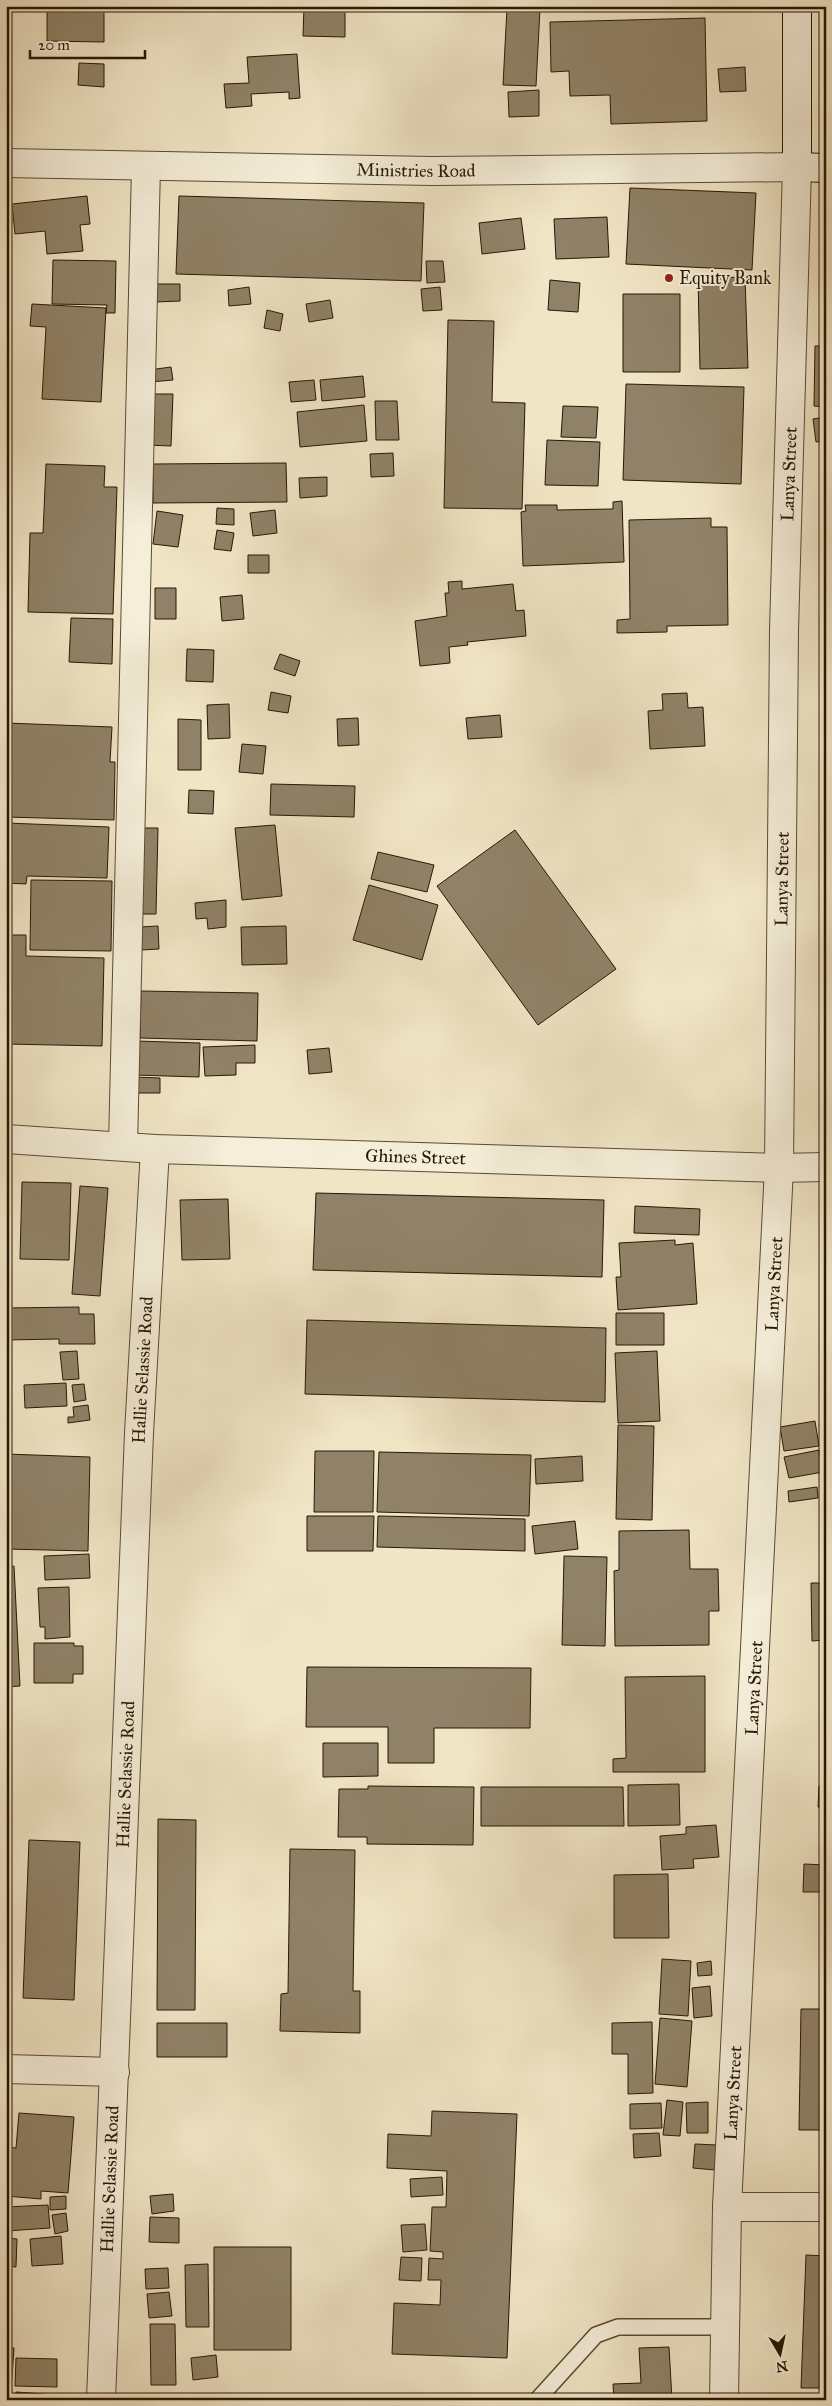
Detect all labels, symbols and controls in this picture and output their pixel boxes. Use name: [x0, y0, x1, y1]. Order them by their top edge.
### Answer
scale bar: [30, 28, 145, 60]
text: 20 m: [38, 36, 70, 54]
street label: Ministries Road: [356, 159, 476, 182]
place label: Equity Bank: [679, 267, 772, 290]
marker: Equity Bank: [663, 272, 675, 284]
street label: Lanya Street: [776, 426, 802, 522]
street label: Lanya Street: [770, 831, 794, 927]
street label: Ghines Street: [365, 1144, 467, 1169]
street label: Lanya Street: [761, 1235, 788, 1332]
street label: Hallie Selassie Road: [128, 1296, 158, 1444]
street label: Lanya Street: [741, 1639, 768, 1736]
street label: Hallie Selassie Road: [112, 1700, 139, 1849]
street label: Lanya Street: [720, 2044, 747, 2141]
street label: Hallie Selassie Road: [96, 2105, 124, 2253]
north arrow: [754, 2328, 804, 2378]
text: N: [775, 2357, 789, 2376]

